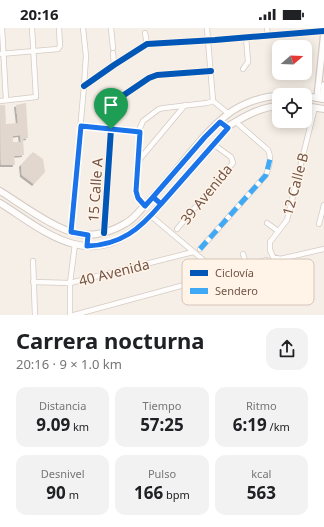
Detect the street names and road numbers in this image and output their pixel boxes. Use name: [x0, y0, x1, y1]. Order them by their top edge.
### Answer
street label: 12 Calle B: [278, 151, 312, 217]
street label: 15 Calle A: [83, 157, 107, 223]
street label: 39 Avenida: [176, 160, 236, 228]
street label: 40 Avenida: [77, 254, 151, 290]

